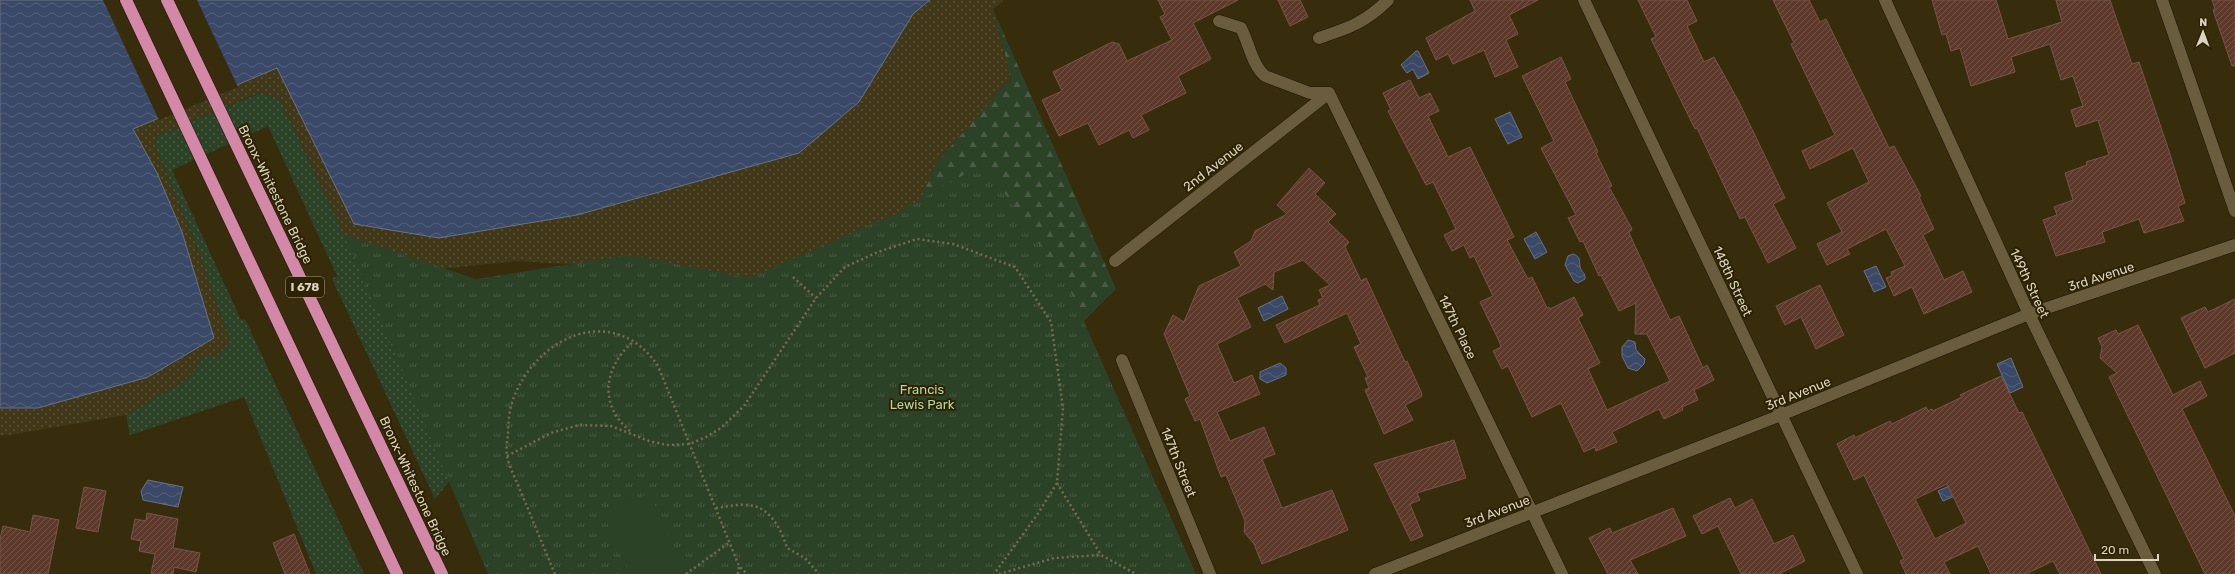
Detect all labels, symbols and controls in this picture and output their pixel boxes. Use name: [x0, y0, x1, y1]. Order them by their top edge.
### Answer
north arrow: [2183, 12, 2223, 52]
text: N: [2199, 16, 2207, 29]
street label: Bronx-Whitestone Bridge: [235, 122, 316, 266]
street label: 2nd Avenue: [1180, 138, 1246, 194]
street label: 148th Street: [1710, 244, 1755, 319]
street label: 149th Street: [2007, 246, 2052, 320]
street label: 3rd Avenue: [2066, 259, 2136, 294]
road number: I 678: [286, 277, 324, 297]
street label: 147th Place: [1436, 293, 1480, 362]
street label: 3rd Avenue: [1764, 374, 1833, 413]
park label: Francis Lewis Park: [890, 382, 955, 412]
street label: Bronx-Whitestone Bridge: [376, 414, 455, 559]
street label: 147th Street: [1158, 425, 1199, 499]
street label: 3rd Avenue: [1462, 492, 1532, 531]
scale bar: [2095, 536, 2158, 562]
text: 20 m: [2101, 543, 2129, 557]

